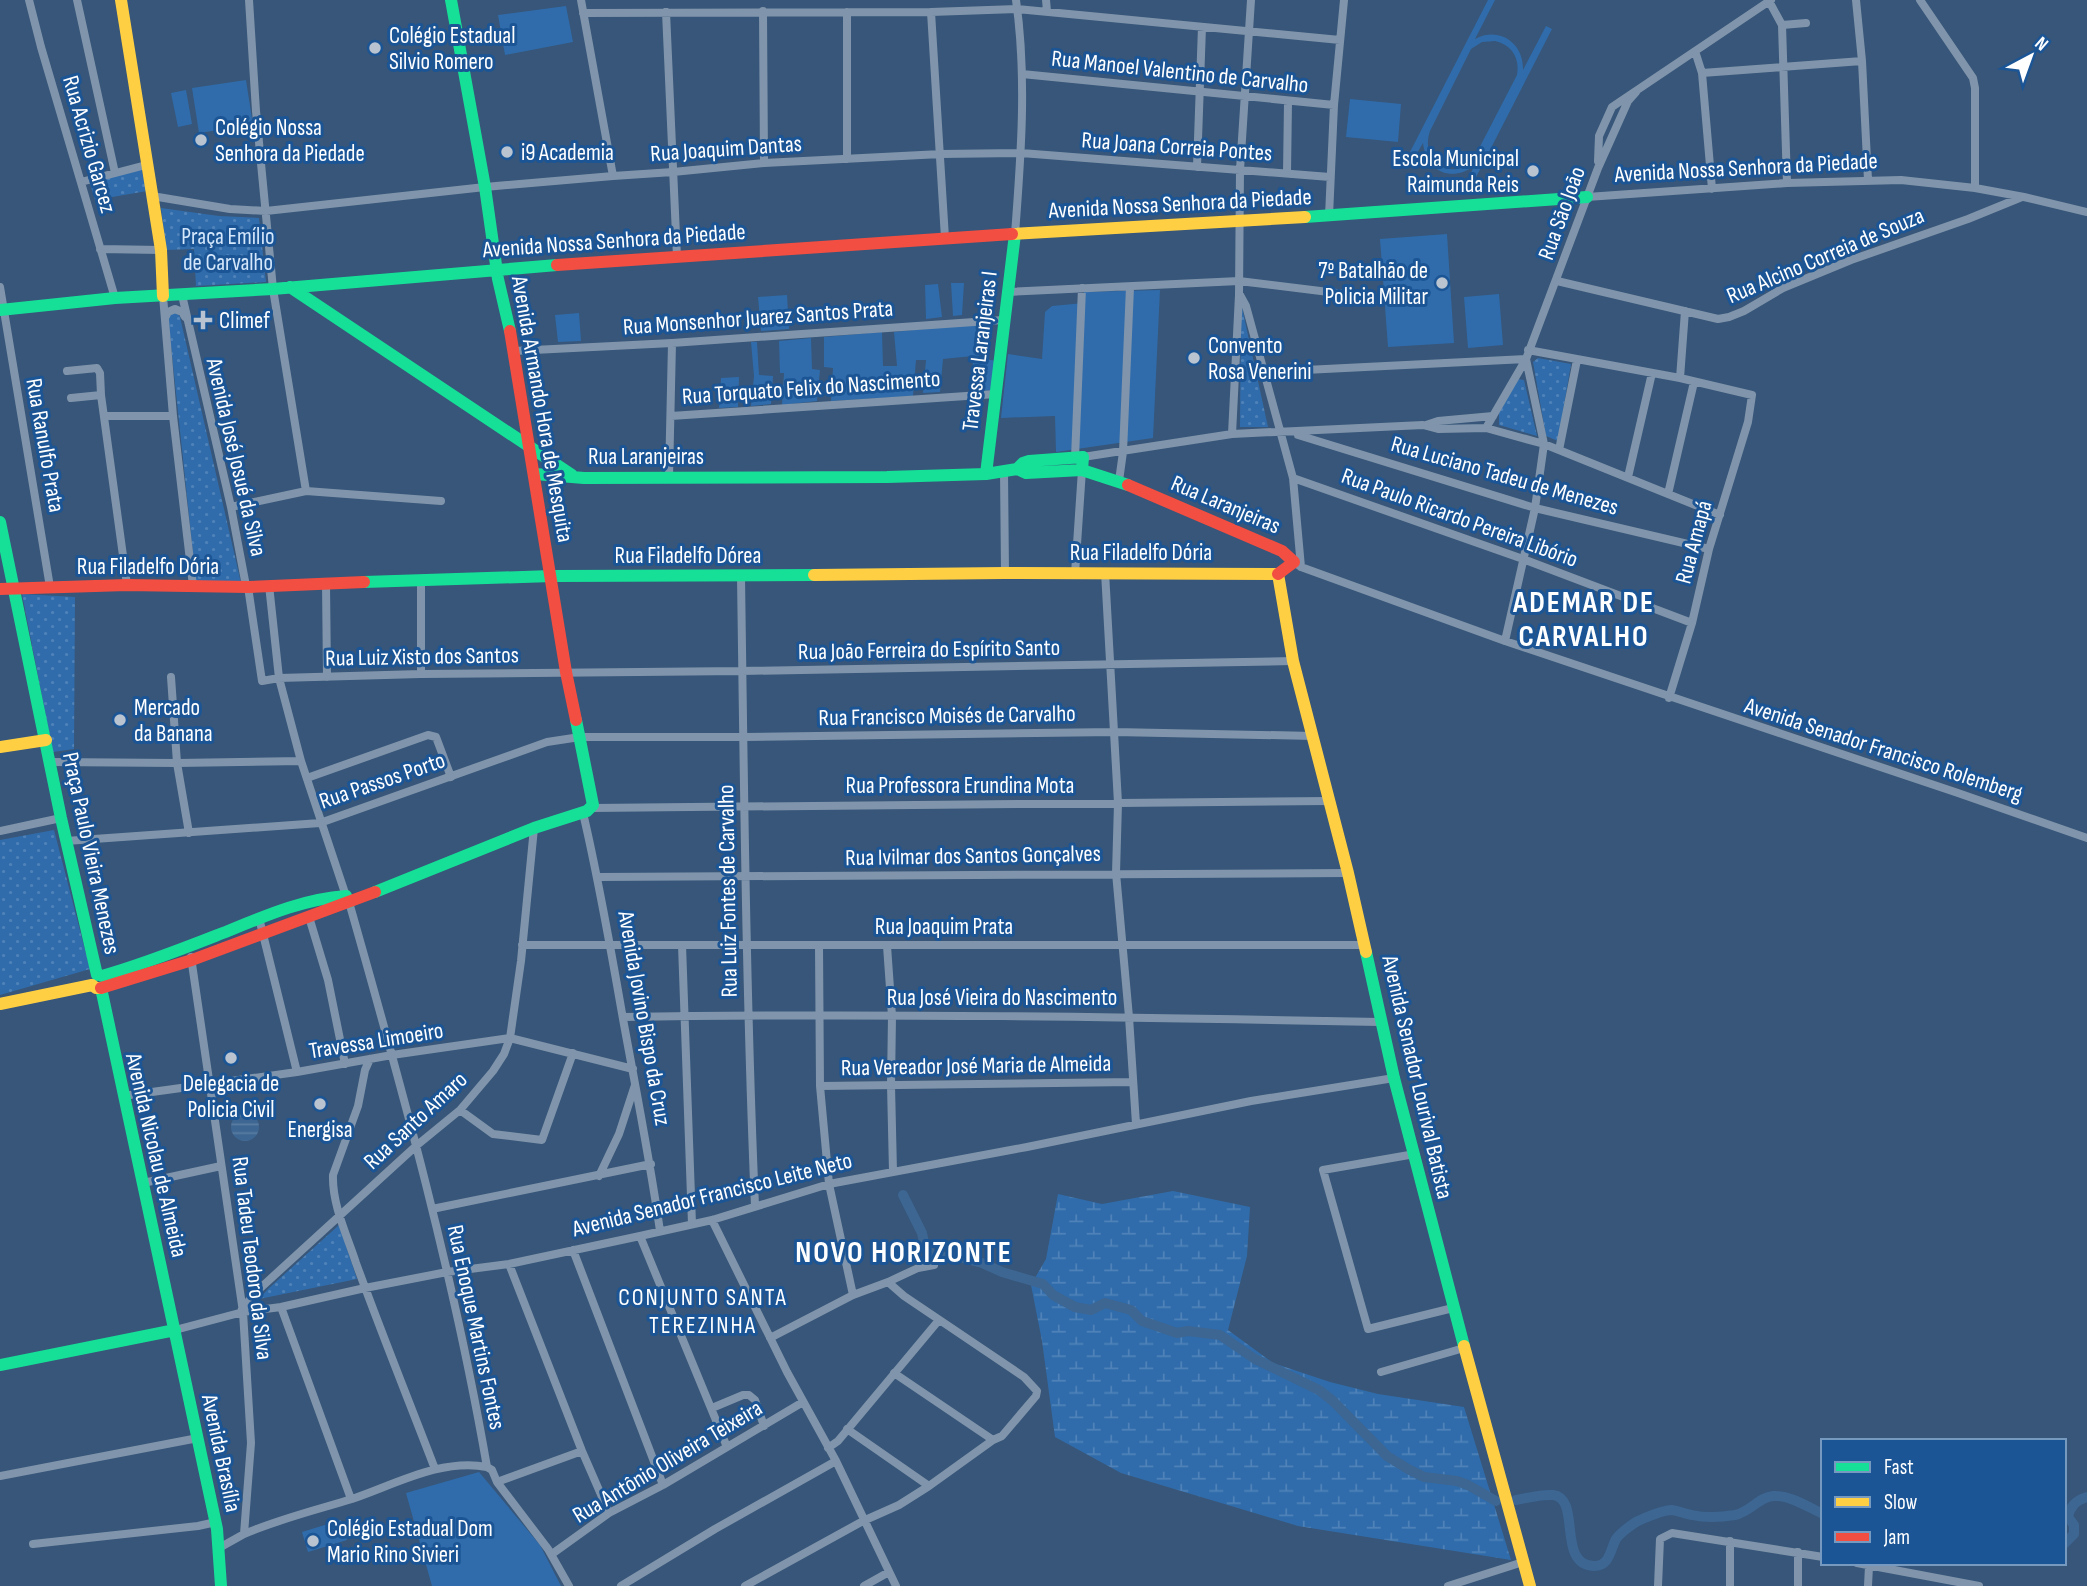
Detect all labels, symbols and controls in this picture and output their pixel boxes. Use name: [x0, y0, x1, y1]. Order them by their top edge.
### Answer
north arrow: [1996, 21, 2066, 91]
place label: Colégio Estadual Silvio Romero: [389, 22, 516, 76]
text: N: [2030, 32, 2053, 56]
marker: Colégio Estadual Silvio Romero: [367, 40, 383, 56]
street label: Rua Manoel Valentino de Carvalho: [1050, 45, 1310, 99]
street label: Rua Acrizio Garcez: [56, 72, 122, 216]
place label: Colégio Nossa Senhora da Piedade: [215, 114, 365, 168]
street label: Rua Joana Correia Pontes: [1081, 126, 1273, 168]
street label: Rua Joaquim Dantas: [649, 130, 803, 168]
marker: Colégio Nossa Senhora da Piedade: [193, 132, 209, 148]
place label: i9 Academia: [521, 139, 614, 167]
marker: i9 Academia: [499, 144, 515, 160]
place label: Escola Municipal Raimunda Reis: [1392, 145, 1519, 199]
street label: Avenida Nossa Senhora da Piedade: [1613, 147, 1878, 189]
marker: Escola Municipal Raimunda Reis: [1525, 163, 1541, 179]
street label: Rua São João: [1532, 163, 1592, 264]
street label: Avenida Nossa Senhora da Piedade: [1047, 183, 1312, 225]
street label: Rua Alcino Correia de Souza: [1722, 202, 1928, 310]
street label: Avenida Nossa Senhora da Piedade: [481, 218, 746, 264]
park label: Praça Emílio de Carvalho: [181, 223, 275, 277]
place label: 7º Batalhão de Policia Militar: [1318, 257, 1428, 311]
street label: Travessa Laranjeiras I: [956, 270, 1004, 433]
street label: Avenida Armando Hora de Mesquita: [505, 273, 579, 544]
marker: 7º Batalhão de Policia Militar: [1434, 275, 1450, 291]
street label: Rua Monsenhor Juarez Santos Prata: [622, 295, 894, 341]
place label: Climef: [219, 307, 270, 335]
marker: Climef: [193, 310, 213, 330]
place label: Convento Rosa Venerini: [1208, 332, 1312, 386]
marker: Convento Rosa Venerini: [1186, 350, 1202, 366]
street label: Avenida José Josué da Silva: [199, 355, 272, 559]
street label: Rua Torquato Felix do Nascimento: [681, 365, 941, 411]
street label: Rua Ranulfo Prata: [19, 376, 71, 514]
street label: Rua Luciano Tadeu de Menezes: [1388, 430, 1622, 522]
street label: Rua Laranjeiras: [588, 443, 704, 471]
street label: Rua Paulo Ricardo Pereira Libório: [1338, 462, 1582, 574]
street label: Rua Laranjeiras: [1167, 469, 1284, 540]
street label: Rua Amapá: [1669, 498, 1718, 587]
street label: Rua Filadelfo Dória: [1070, 539, 1212, 567]
street label: Rua Filadelfo Dórea: [615, 542, 761, 570]
street label: Rua Filadelfo Dória: [77, 553, 219, 581]
district label: ADEMAR DE CARVALHO: [1512, 585, 1655, 655]
street label: Rua João Ferreira do Espírito Santo: [798, 634, 1060, 666]
street label: Rua Luiz Xisto dos Santos: [325, 641, 519, 673]
street label: Avenida Senador Francisco Rolemberg: [1740, 691, 2026, 808]
place label: Mercado da Banana: [134, 694, 213, 748]
street label: Rua Francisco Moisés de Carvalho: [818, 700, 1076, 732]
marker: Mercado da Banana: [112, 712, 128, 728]
street label: Rua Passos Porto: [316, 746, 449, 816]
street label: Praça Paulo Vieira Menezes: [56, 750, 126, 957]
street label: Rua Professora Erundina Mota: [846, 772, 1074, 800]
street label: Rua Luiz Fontes de Carvalho: [712, 784, 744, 998]
street label: Rua Ivilmar dos Santos Gonçalves: [845, 840, 1101, 872]
street label: Avenida Jovino Bispo da Cruz: [611, 908, 677, 1128]
street label: Rua Joaquim Prata: [875, 913, 1013, 941]
street label: Avenida Senador Lourival Batista: [1375, 952, 1459, 1202]
street label: Rua José Vieira do Nascimento: [887, 984, 1117, 1012]
street label: Travessa Limoeiro: [307, 1017, 445, 1065]
street label: Avenida Nicolau de Almeida: [119, 1050, 193, 1260]
marker: Delegacia de Policia Civil: [223, 1050, 239, 1066]
street label: Rua Vereador José Maria de Almeida: [841, 1050, 1111, 1082]
street label: Rua Santo Amaro: [358, 1066, 473, 1176]
place label: Delegacia de Policia Civil: [183, 1070, 279, 1124]
marker: Energisa: [312, 1096, 328, 1112]
place label: Energisa: [287, 1116, 353, 1144]
street label: Avenida Senador Francisco Leite Neto: [568, 1147, 855, 1244]
street label: Rua Tadeu Teodoro da Silva: [226, 1155, 278, 1361]
street label: Rua Enoque Martins Fontes: [441, 1222, 511, 1432]
district label: NOVO HORIZONTE: [795, 1235, 1013, 1271]
district label: CONJUNTO SANTA TEREZINHA: [618, 1283, 788, 1340]
street label: Avenida Brasília: [195, 1391, 247, 1515]
street label: Rua Antônio Oliveira Teixeira: [568, 1394, 767, 1530]
legend: [1821, 1439, 2066, 1565]
text: Fast: [1884, 1455, 1914, 1480]
text: Slow: [1884, 1490, 1918, 1515]
place label: Colégio Estadual Dom Mario Rino Sivieri: [327, 1515, 493, 1569]
text: Jam: [1883, 1525, 1910, 1550]
marker: Colégio Estadual Dom Mario Rino Sivieri: [305, 1533, 321, 1549]

